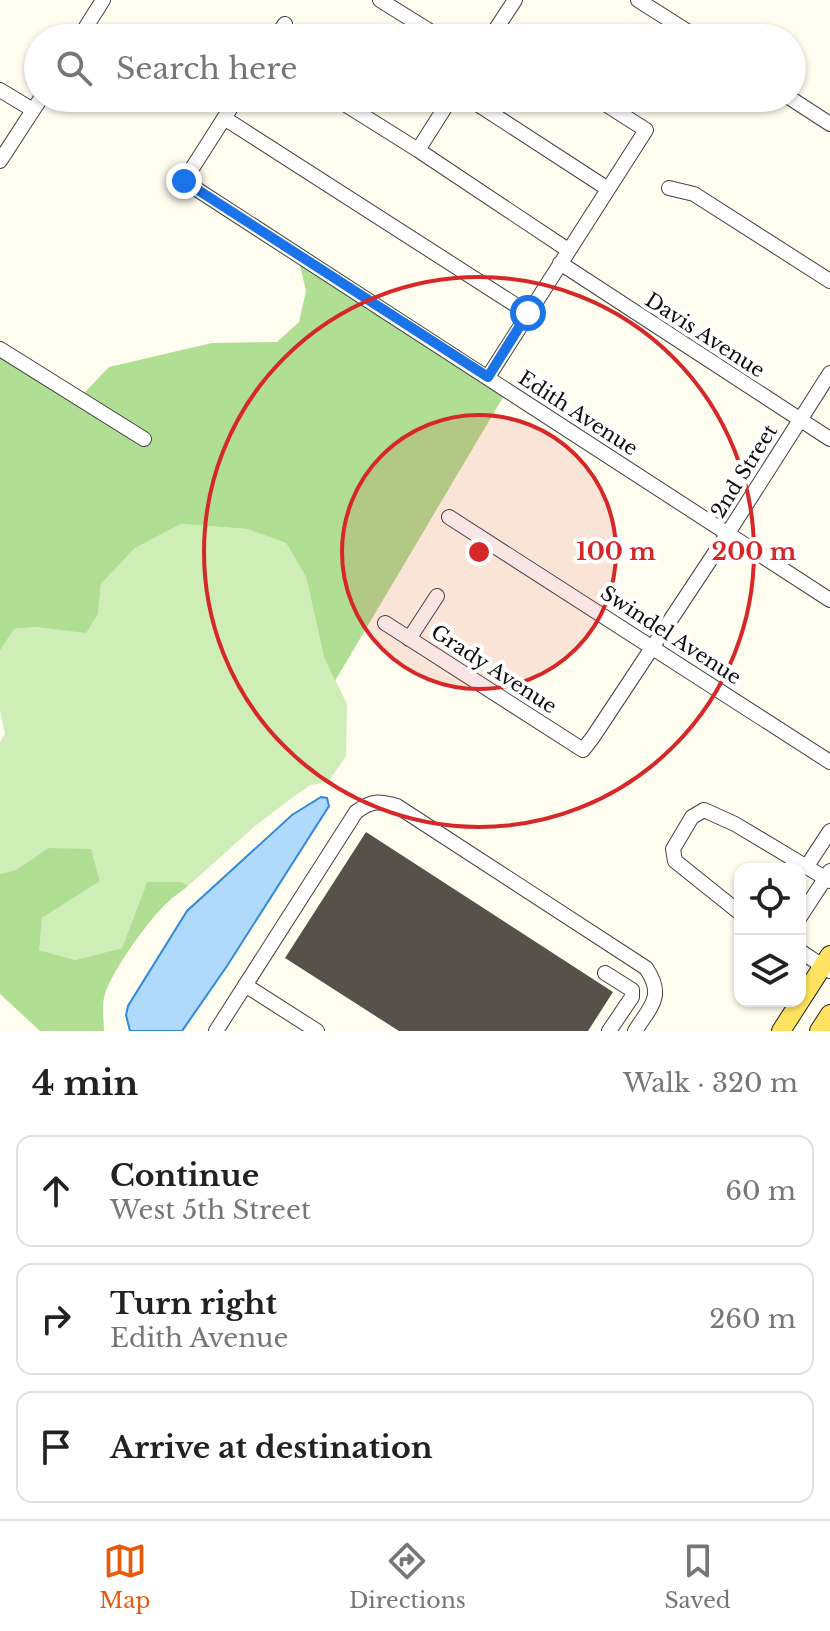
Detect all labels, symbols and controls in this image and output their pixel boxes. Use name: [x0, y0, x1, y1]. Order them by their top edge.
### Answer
search box: [24, 24, 806, 112]
icon: search: [52, 46, 96, 90]
text: Search here: [116, 50, 297, 87]
route end: [166, 163, 202, 199]
street label: Davis Avenue: [641, 288, 769, 382]
route start: [510, 295, 546, 331]
street label: Edith Avenue: [514, 366, 642, 460]
street label: 2nd Street: [706, 420, 782, 522]
text: 100 m: [576, 537, 656, 566]
text: 200 m: [712, 537, 797, 566]
centre of rings: [465, 538, 493, 566]
street label: Swindel Avenue: [596, 581, 746, 689]
street label: Grady Avenue: [427, 620, 561, 718]
map controls: [734, 863, 806, 1007]
button: locate: [734, 863, 806, 935]
button: layers: [734, 935, 806, 1007]
text: 4 min: [32, 1062, 138, 1104]
text: Walk · 320 m: [623, 1067, 798, 1099]
text: Continue: [110, 1157, 259, 1194]
icon: ahead: [34, 1169, 78, 1213]
text: 60 m: [725, 1175, 796, 1207]
text: West 5th Street: [110, 1194, 311, 1226]
text: Turn right: [110, 1285, 277, 1322]
icon: right: [34, 1297, 78, 1341]
text: 260 m: [709, 1303, 796, 1335]
text: Edith Avenue: [110, 1322, 288, 1354]
icon: arrive: [34, 1425, 78, 1469]
text: Arrive at destination: [110, 1429, 433, 1466]
tab: Map: [99, 1539, 150, 1614]
tab: Directions: [349, 1539, 466, 1614]
tab: Saved: [664, 1539, 731, 1614]

